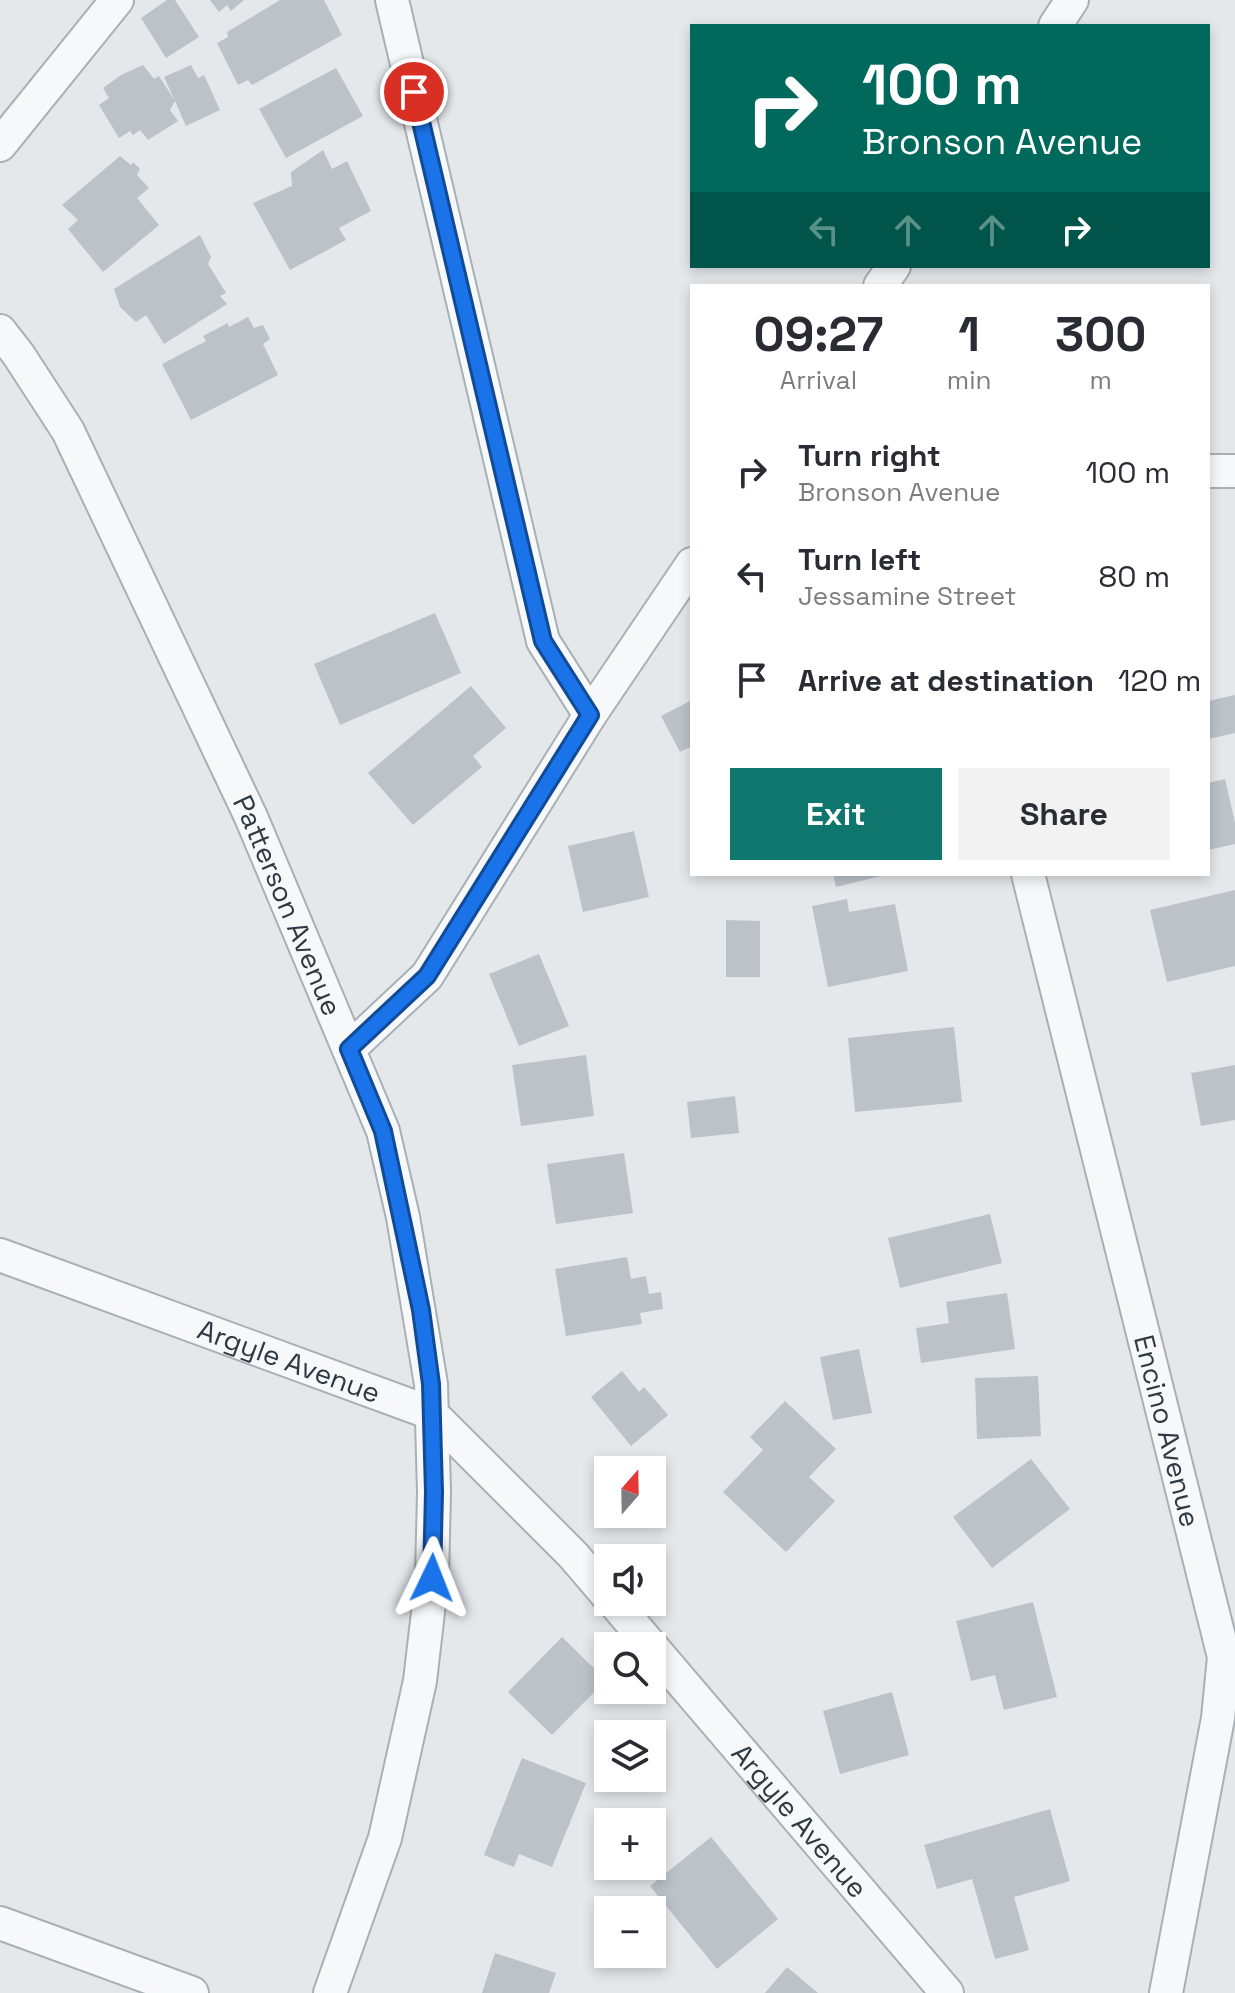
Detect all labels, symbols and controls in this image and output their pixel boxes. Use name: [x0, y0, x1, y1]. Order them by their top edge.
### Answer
text: 100 m: [862, 49, 1022, 120]
icon: right: [730, 56, 834, 160]
pin: [380, 58, 448, 126]
icon: arrive: [392, 70, 436, 114]
text: Bronson Avenue: [862, 119, 1142, 165]
icon: left: [802, 208, 846, 252]
icon: ahead: [886, 208, 930, 252]
icon: ahead: [970, 208, 1014, 252]
icon: right: [1054, 208, 1098, 252]
text: 09:27: [754, 304, 883, 365]
text: 1: [958, 304, 980, 365]
text: 300: [1055, 304, 1146, 365]
text: Arrival: [780, 363, 857, 397]
text: min: [947, 363, 991, 397]
text: m: [1090, 363, 1112, 397]
text: Turn right: [798, 436, 941, 475]
icon: right: [730, 450, 774, 494]
text: 100 m: [1085, 453, 1170, 492]
text: Bronson Avenue: [798, 475, 1000, 509]
text: Turn left: [798, 540, 921, 579]
icon: left: [730, 554, 774, 598]
text: 80 m: [1099, 557, 1170, 596]
text: Jessamine Street: [798, 579, 1017, 613]
icon: arrive: [730, 658, 774, 702]
text: Arrive at destination: [798, 661, 1094, 700]
text: 120 m: [1118, 661, 1201, 700]
button: Exit: [730, 768, 942, 860]
button: Share: [958, 768, 1170, 860]
street label: Patterson Avenue: [225, 789, 351, 1021]
street label: Argyle Avenue: [193, 1311, 386, 1411]
street label: Encino Avenue: [1126, 1331, 1209, 1531]
north arrow: [594, 1456, 666, 1528]
map controls: [594, 1456, 666, 1968]
position arrow: [390, 1536, 474, 1620]
button: sound: [594, 1544, 666, 1616]
button: search: [594, 1632, 666, 1704]
button: layers: [594, 1720, 666, 1792]
street label: Argyle Avenue: [724, 1736, 876, 1905]
button: +: [594, 1808, 666, 1880]
button: −: [594, 1896, 666, 1968]

